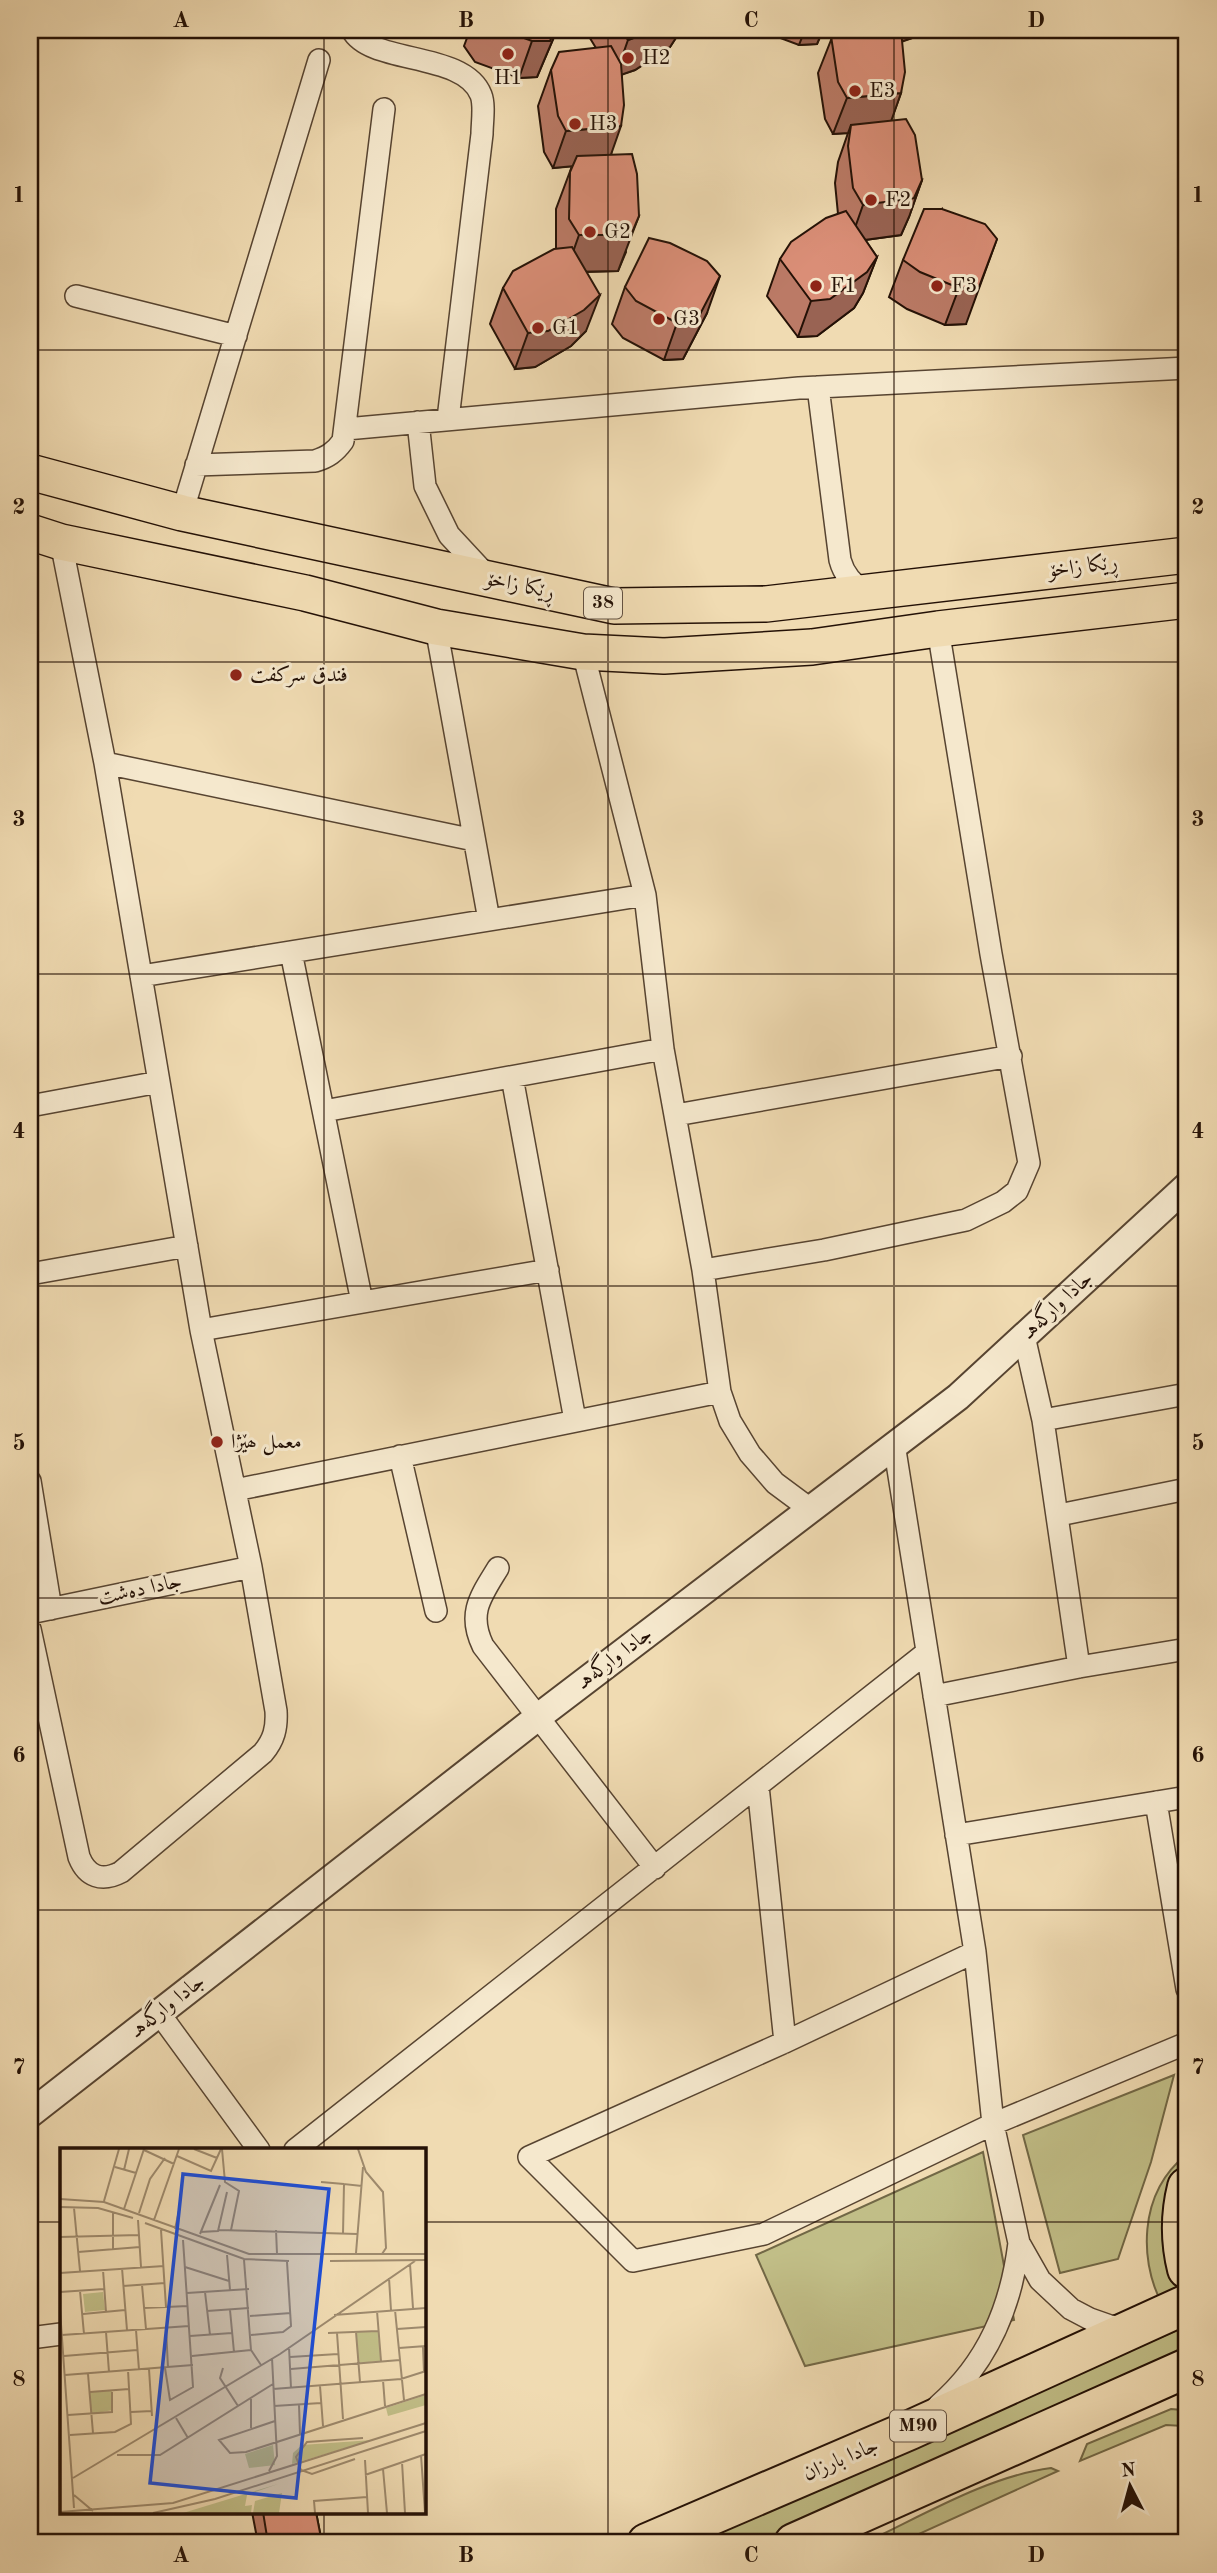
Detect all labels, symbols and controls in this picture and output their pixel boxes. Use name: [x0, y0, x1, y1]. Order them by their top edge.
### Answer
text: A: [172, 9, 190, 32]
text: B: [458, 9, 474, 32]
text: C: [743, 9, 759, 32]
text: D: [1027, 9, 1045, 32]
marker: H1: [500, 46, 516, 62]
place label: H2: [642, 48, 671, 69]
marker: H2: [620, 50, 636, 66]
place label: H1: [494, 68, 522, 89]
place label: E3: [869, 81, 896, 102]
marker: E3: [847, 83, 863, 99]
place label: H3: [589, 114, 618, 135]
marker: H3: [567, 116, 583, 132]
text: 1: [12, 184, 26, 207]
text: 1: [1191, 184, 1205, 207]
place label: F2: [885, 190, 911, 211]
marker: F2: [863, 192, 879, 208]
place label: G2: [604, 222, 631, 243]
marker: G2: [582, 224, 598, 240]
place label: F1: [830, 276, 856, 297]
place label: F3: [951, 276, 977, 297]
marker: F1: [808, 278, 824, 294]
marker: F3: [929, 278, 945, 294]
place label: G3: [673, 309, 700, 330]
marker: G3: [651, 311, 667, 327]
place label: G1: [552, 318, 579, 339]
marker: G1: [530, 320, 546, 336]
text: 2: [12, 496, 26, 519]
text: 2: [1191, 496, 1205, 519]
street label: ڕێکا زاخۆ: [1045, 550, 1120, 587]
street label: ڕێکا زاخۆ: [481, 566, 557, 608]
road number: 38: [584, 588, 622, 618]
place label: فندق سركفت: [250, 665, 348, 688]
marker: فندق سركفت: [228, 667, 244, 683]
text: 3: [12, 808, 26, 831]
text: 3: [1191, 808, 1205, 831]
text: 4: [12, 1120, 26, 1143]
text: 4: [1191, 1120, 1205, 1143]
street label: جادا وارگه‌هـ: [1014, 1263, 1097, 1343]
text: 5: [12, 1432, 26, 1455]
place label: معمل ھێژا: [231, 1432, 302, 1456]
text: 5: [1191, 1432, 1205, 1455]
marker: معمل ھێژا: [209, 1434, 225, 1450]
street label: جادا دەشت: [96, 1571, 184, 1609]
street label: جادا وارگه‌هـ: [569, 1619, 656, 1693]
text: 6: [12, 1744, 26, 1767]
text: 6: [1191, 1744, 1205, 1767]
street label: جادا وارگه‌هـ: [123, 1966, 209, 2042]
text: 7: [12, 2056, 26, 2079]
text: 7: [1191, 2056, 1205, 2079]
inset map: [60, 2148, 425, 2514]
text: 8: [12, 2368, 26, 2391]
text: 8: [1191, 2368, 1205, 2391]
road number: M90: [890, 2410, 946, 2442]
street label: جادا بارزان: [800, 2435, 882, 2486]
north arrow: [1094, 2450, 1164, 2520]
text: N: [1120, 2461, 1137, 2482]
text: A: [172, 2544, 190, 2567]
text: B: [458, 2544, 474, 2567]
text: C: [743, 2544, 759, 2567]
text: D: [1027, 2544, 1045, 2567]

